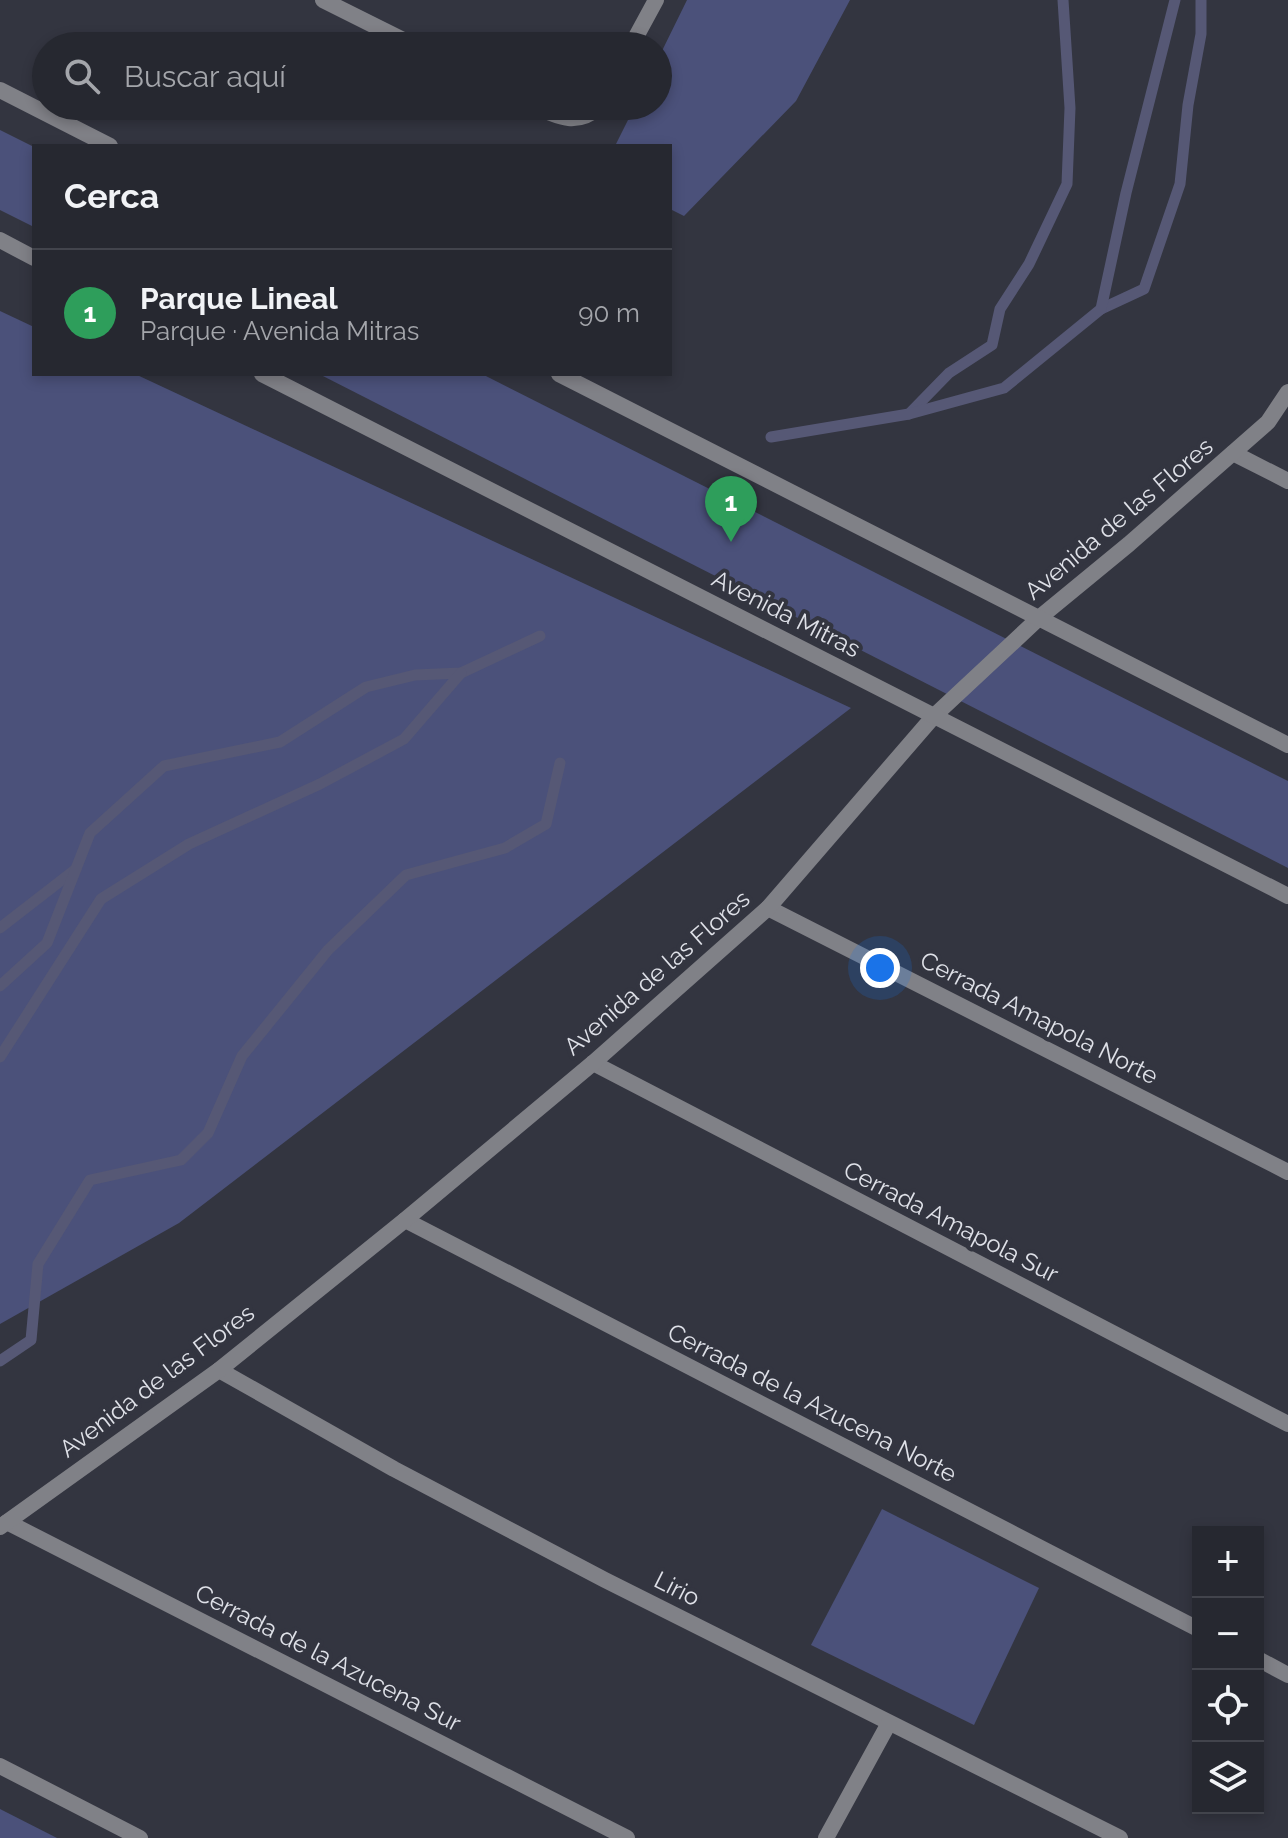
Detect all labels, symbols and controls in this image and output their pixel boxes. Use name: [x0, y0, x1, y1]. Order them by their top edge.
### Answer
search box: [32, 32, 672, 120]
icon: search: [60, 54, 104, 98]
text: Buscar aquí: [124, 59, 286, 94]
text: Cerca: [64, 176, 159, 216]
text: Parque Lineal: [140, 281, 338, 316]
text: 1: [84, 298, 96, 328]
text: 90 m: [578, 298, 640, 328]
text: Parque · Avenida Mitras: [140, 316, 419, 346]
street label: Avenida de las Flores: [1019, 432, 1219, 606]
pin: 1: [705, 476, 757, 542]
street label: Avenida Mitras: [707, 564, 865, 663]
street label: Avenida de las Flores: [558, 884, 755, 1061]
street label: Cerrada Amapola Norte: [916, 945, 1163, 1090]
your location: [860, 948, 900, 988]
street label: Cerrada Amapola Sur: [839, 1155, 1064, 1289]
street label: Avenida de las Flores: [54, 1298, 260, 1463]
street label: Cerrada de la Azucena Norte: [663, 1317, 961, 1488]
map controls: [1192, 1526, 1264, 1814]
button: +: [1192, 1526, 1264, 1598]
street label: Lirio: [650, 1565, 705, 1612]
street label: Cerrada de la Azucena Sur: [190, 1578, 467, 1738]
button: −: [1192, 1598, 1264, 1670]
button: locate: [1192, 1670, 1264, 1742]
button: layers: [1192, 1742, 1264, 1814]

